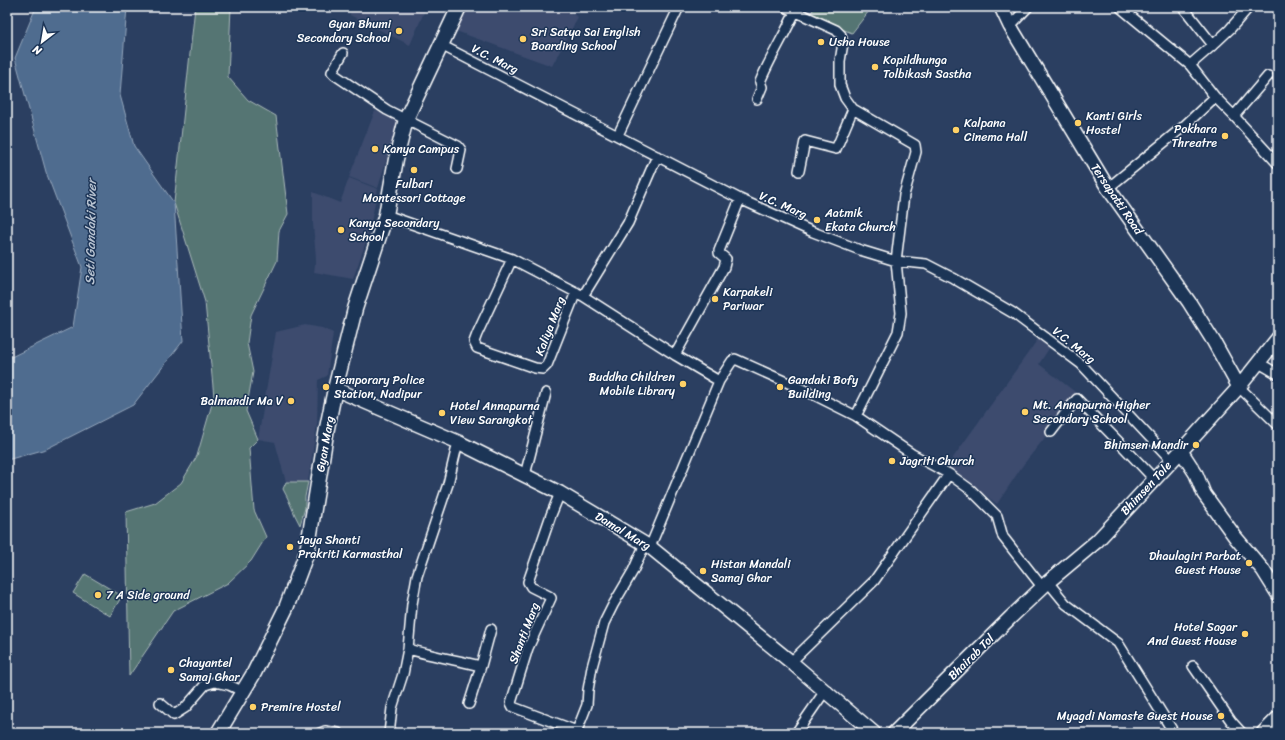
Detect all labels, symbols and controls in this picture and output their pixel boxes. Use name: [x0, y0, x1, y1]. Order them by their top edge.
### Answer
place label: Gyan Bhumi Secondary School: [297, 13, 392, 49]
place label: Sri Satya Sai English Boarding School: [531, 21, 641, 57]
north arrow: [22, 22, 62, 62]
marker: Gyan Bhumi Secondary School: [394, 26, 404, 36]
place label: Usha House: [829, 31, 890, 53]
marker: Sri Satya Sai English Boarding School: [518, 34, 528, 44]
marker: Usha House: [816, 37, 826, 47]
street label: V.C. Marg: [468, 38, 522, 80]
text: N: [29, 40, 46, 61]
place label: Kopildhunga Tolbikash Sastha: [883, 49, 972, 85]
marker: Kopildhunga Tolbikash Sastha: [870, 62, 880, 72]
place label: Kanti Girls Hostel: [1086, 105, 1143, 141]
place label: Kalpana Cinema Hall: [964, 112, 1028, 148]
marker: Kanti Girls Hostel: [1073, 118, 1083, 128]
place label: Pokhara Threatre: [1171, 118, 1217, 154]
marker: Kalpana Cinema Hall: [951, 125, 961, 135]
marker: Pokhara Threatre: [1220, 131, 1230, 141]
place label: Kanya Campus: [383, 138, 460, 160]
marker: Kanya Campus: [370, 144, 380, 154]
street label: Tersapatti Road: [1085, 159, 1150, 241]
marker: Fulbari Montessori Cottage: [409, 165, 419, 175]
place label: Fulbari Montessori Cottage: [362, 173, 466, 209]
water label: Seti Gandaki River: [78, 176, 103, 285]
street label: V.C. Marg: [755, 185, 811, 225]
place label: Aatmik Ekata Church: [824, 202, 896, 238]
place label: Kanya Secondary School: [349, 212, 440, 248]
marker: Aatmik Ekata Church: [812, 215, 822, 225]
marker: Kanya Secondary School: [336, 225, 346, 235]
place label: Karpakeli Pariwar: [723, 281, 773, 317]
street label: Kaliya Marg: [529, 293, 571, 359]
marker: Karpakeli Pariwar: [710, 294, 720, 304]
street label: V.C. Marg: [1047, 321, 1101, 369]
place label: Buddha Children Mobile Library: [589, 366, 676, 402]
place label: Temporary Police Station, Nadipur: [334, 369, 425, 405]
place label: Gandaki Bofy Building: [788, 369, 859, 405]
marker: Buddha Children Mobile Library: [678, 379, 688, 389]
marker: Temporary Police Station, Nadipur: [321, 382, 331, 392]
marker: Gandaki Bofy Building: [775, 382, 785, 392]
place label: Balmandir Ma V: [200, 390, 284, 412]
place label: Mt. Annapurna Higher Secondary School: [1033, 394, 1151, 430]
place label: Hotel Annapurna View Sarangkot: [450, 395, 541, 431]
marker: Balmandir Ma V: [286, 396, 296, 406]
marker: Mt. Annapurna Higher Secondary School: [1020, 407, 1030, 417]
marker: Hotel Annapurna View Sarangkot: [437, 408, 447, 418]
street label: Gyan Marg: [309, 414, 341, 474]
place label: Bhimsen Mandir: [1104, 434, 1189, 456]
marker: Bhimsen Mandir: [1191, 440, 1201, 450]
place label: Jagriti Church: [899, 450, 975, 472]
marker: Jagriti Church: [887, 456, 897, 466]
street label: Bhimsen Tole: [1115, 456, 1177, 520]
street label: Damal Marg: [591, 506, 655, 556]
place label: Jaya Shanti Prakriti Karmasthal: [297, 529, 403, 565]
marker: Jaya Shanti Prakriti Karmasthal: [285, 542, 295, 552]
place label: Dhaulagiri Parbat Guest House: [1149, 545, 1241, 581]
place label: Histan Mandali Samaj Ghar: [711, 553, 791, 589]
marker: Dhaulagiri Parbat Guest House: [1244, 558, 1254, 568]
marker: Histan Mandali Samaj Ghar: [698, 566, 708, 576]
place label: 7 A Side ground: [106, 584, 190, 606]
marker: 7 A Side ground: [93, 590, 103, 600]
street label: Shanti Marg: [502, 599, 546, 667]
place label: Hotel Sagar And Guest House: [1146, 616, 1238, 652]
street label: Bhairab Tol: [942, 628, 1000, 686]
marker: Hotel Sagar And Guest House: [1240, 629, 1250, 639]
place label: Chayantel Samaj Ghar: [179, 652, 241, 688]
marker: Chayantel Samaj Ghar: [166, 665, 176, 675]
place label: Premire Hostel: [261, 696, 341, 718]
marker: Premire Hostel: [248, 702, 258, 712]
place label: Myagdi Namaste Guest House: [1057, 705, 1213, 727]
marker: Myagdi Namaste Guest House: [1216, 711, 1226, 721]

